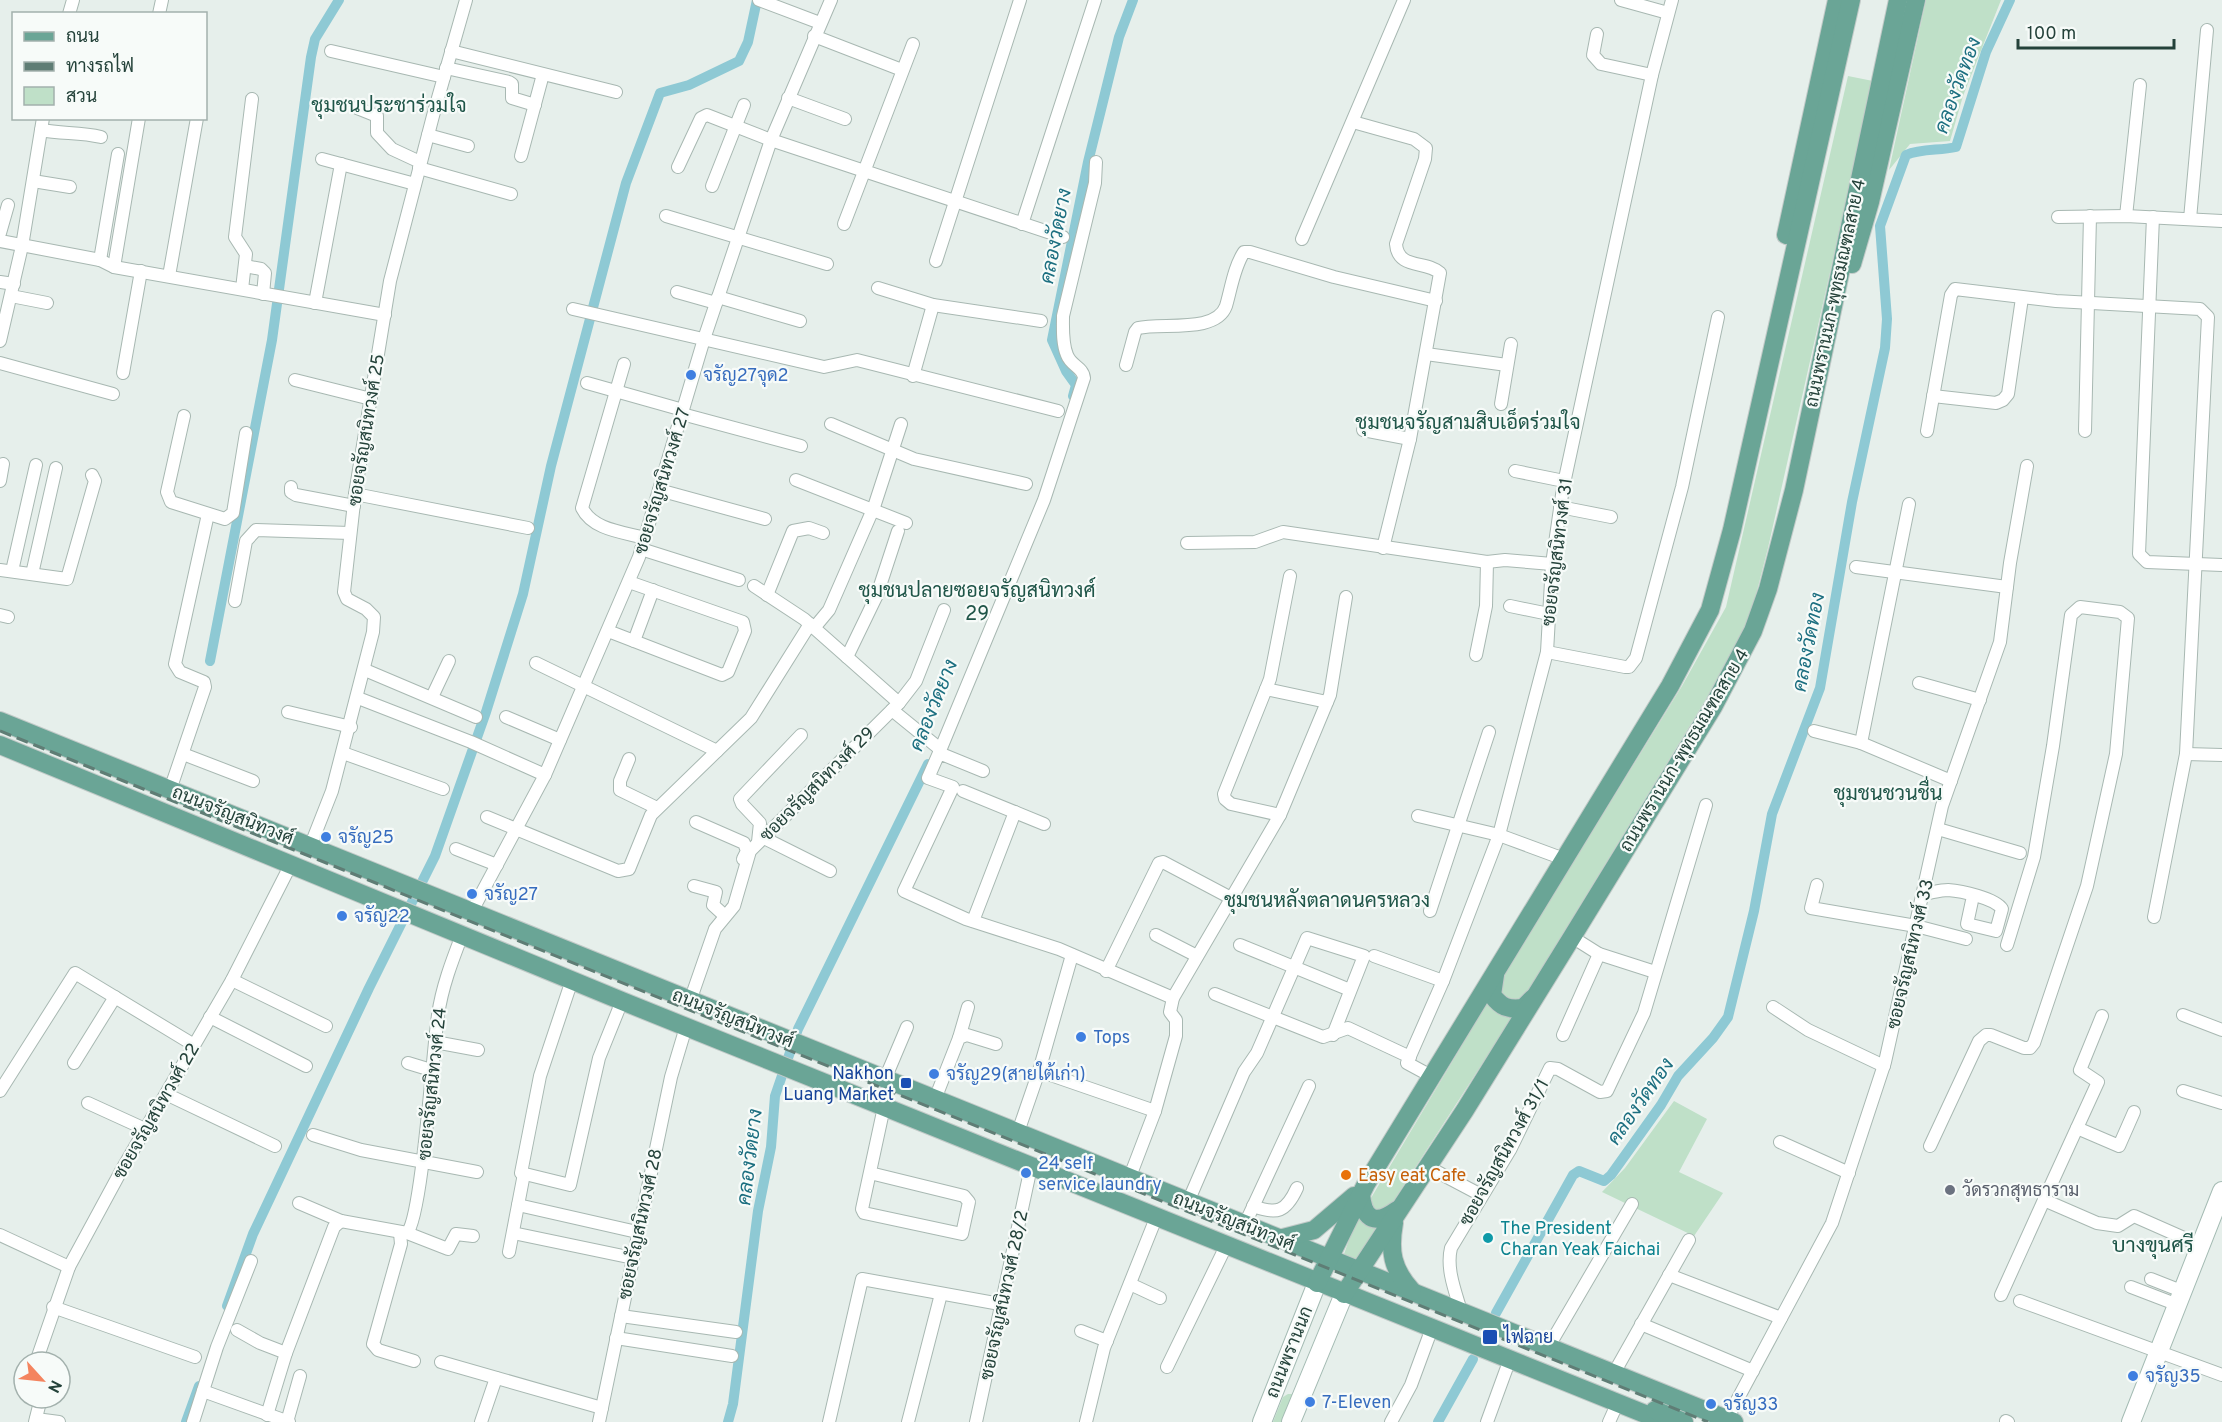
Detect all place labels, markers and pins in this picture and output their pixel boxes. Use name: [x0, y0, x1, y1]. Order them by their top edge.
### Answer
place label: จรัญ27จุด2: [703, 364, 789, 388]
marker: จรัญ27จุด2: [684, 368, 698, 382]
place label: จรัญ25: [338, 826, 394, 850]
marker: จรัญ25: [319, 830, 333, 844]
place label: จรัญ27: [484, 883, 538, 907]
marker: จรัญ27: [465, 887, 479, 901]
place label: จรัญ22: [354, 905, 410, 929]
marker: จรัญ22: [335, 909, 349, 923]
place label: Tops: [1093, 1027, 1130, 1050]
marker: Tops: [1074, 1030, 1088, 1044]
place label: จรัญ29(สายใต้เก่า): [946, 1061, 1086, 1087]
place label: Nakhon Luang Market: [783, 1063, 894, 1107]
marker: จรัญ29(สายใต้เก่า): [927, 1067, 941, 1081]
marker: Nakhon Luang Market: [899, 1076, 913, 1090]
place label: 24 self service laundry: [1038, 1153, 1162, 1197]
place label: Easy eat Cafe: [1358, 1165, 1466, 1188]
marker: 24 self service laundry: [1019, 1166, 1033, 1180]
marker: Easy eat Cafe: [1339, 1168, 1353, 1182]
place label: วัดรวกสุทธาราม: [1962, 1179, 2079, 1203]
marker: วัดรวกสุทธาราม: [1943, 1183, 1957, 1197]
place label: The President Charan Yeak Faichai: [1500, 1218, 1660, 1262]
marker: The President Charan Yeak Faichai: [1481, 1231, 1495, 1245]
place label: ไฟฉาย: [1502, 1324, 1553, 1350]
marker: ไฟฉาย: [1481, 1328, 1499, 1346]
place label: จรัญ35: [2145, 1365, 2201, 1389]
marker: จรัญ35: [2126, 1369, 2140, 1383]
place label: 7-Eleven: [1322, 1392, 1391, 1415]
place label: จรัญ33: [1723, 1393, 1778, 1417]
marker: 7-Eleven: [1303, 1395, 1317, 1409]
marker: จรัญ33: [1704, 1397, 1718, 1411]

